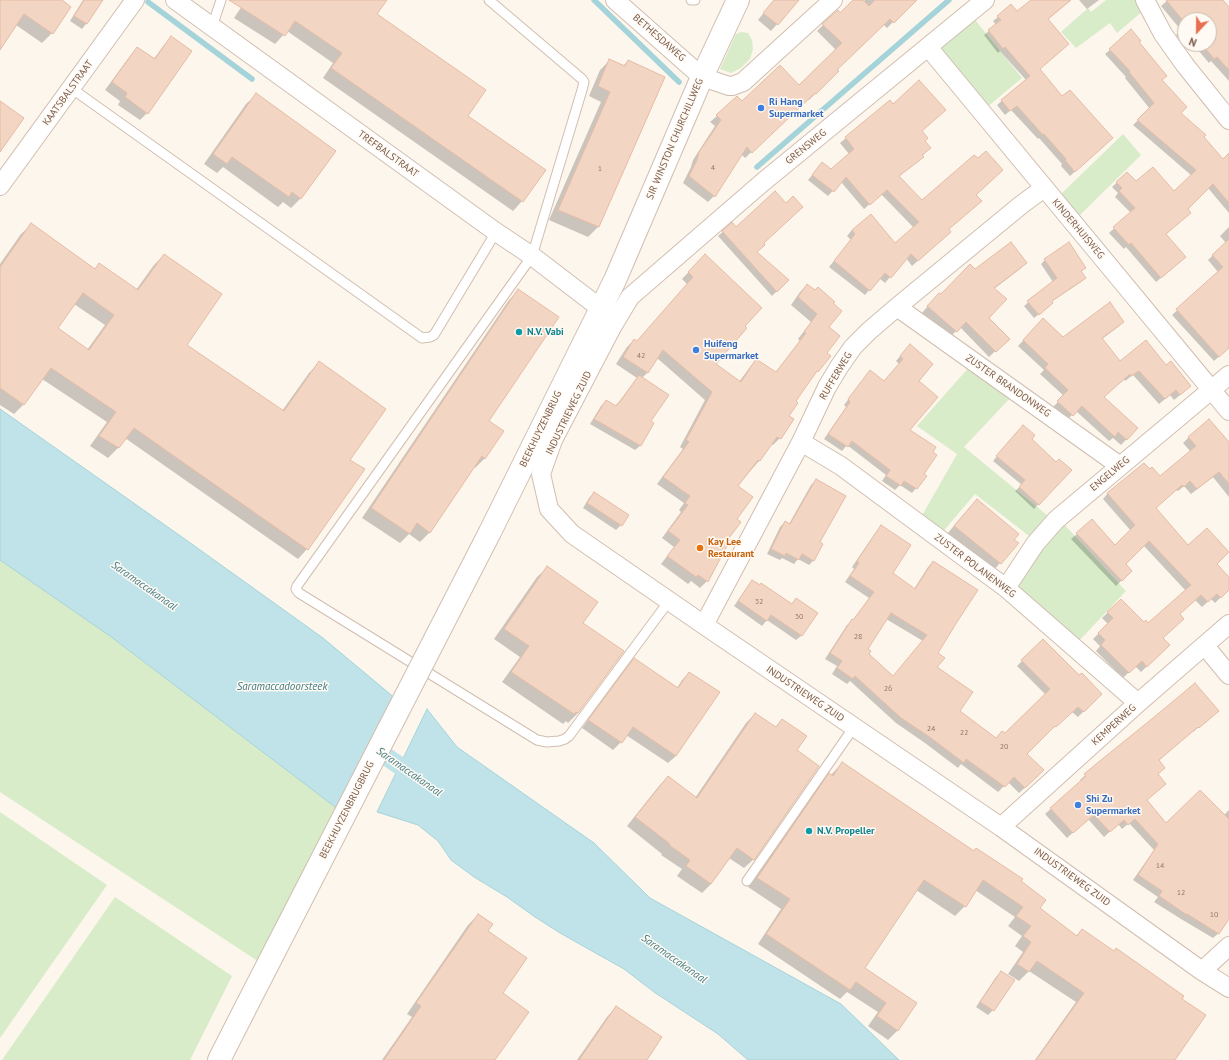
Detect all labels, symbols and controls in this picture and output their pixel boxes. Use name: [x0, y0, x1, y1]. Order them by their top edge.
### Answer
street label: BETHESDAWEG: [630, 12, 688, 64]
north arrow: [1177, 12, 1217, 52]
text: N: [1187, 34, 1199, 50]
street label: KAATSBALSTRAAT: [40, 58, 96, 128]
street label: SIR WINSTON CHURCHILLWEG: [644, 77, 706, 201]
place label: Ri Hang Supermarket: [769, 96, 824, 120]
marker: Ri Hang Supermarket: [756, 103, 766, 113]
street label: GRENSWEG: [783, 127, 829, 167]
street label: TREFBALSTRAAT: [355, 128, 421, 180]
house number: 4: [711, 163, 715, 173]
house number: 1: [598, 164, 602, 174]
street label: KINDERHUISWEG: [1049, 196, 1107, 262]
place label: N.V. Vabi: [527, 326, 564, 338]
marker: N.V. Vabi: [514, 327, 524, 337]
place label: Huifeng Supermarket: [704, 338, 759, 362]
marker: Huifeng Supermarket: [691, 345, 701, 355]
street label: RUFFERWEG: [817, 350, 855, 402]
house number: 42: [637, 351, 645, 361]
street label: ZUSTER BRANDONWEG: [963, 352, 1053, 420]
street label: INDUSTRIEWEG ZUID: [544, 369, 594, 457]
street label: BEEKHUYZENBRUG: [517, 389, 565, 469]
street label: ENGELWEG: [1088, 454, 1132, 494]
street label: ZUSTER POLANENWEG: [932, 531, 1018, 601]
place label: Kay Lee Restaurant: [708, 536, 754, 560]
marker: Kay Lee Restaurant: [695, 543, 705, 553]
water label: Saramaccakanaal: [109, 559, 179, 613]
house number: 32: [755, 597, 763, 607]
house number: 30: [795, 612, 803, 622]
house number: 28: [854, 632, 862, 642]
street label: INDUSTRIEWEG ZUID: [764, 663, 846, 725]
water label: Saramaccadoorsteek: [237, 680, 327, 694]
house number: 26: [884, 684, 892, 694]
street label: KEMPERWEG: [1089, 702, 1139, 748]
house number: 24: [927, 724, 935, 734]
house number: 22: [960, 728, 968, 738]
house number: 20: [1000, 742, 1008, 752]
water label: Saramaccakanaal: [374, 745, 444, 799]
street label: BEEKHUYZENBRUGBRUG: [317, 759, 377, 861]
place label: Shi Zu Supermarket: [1086, 793, 1141, 816]
marker: Shi Zu Supermarket: [1073, 800, 1083, 810]
place label: N.V. Propeller: [817, 825, 875, 837]
marker: N.V. Propeller: [804, 826, 814, 836]
street label: INDUSTRIEWEG ZUID: [1031, 845, 1113, 909]
house number: 14: [1156, 861, 1164, 871]
house number: 12: [1177, 888, 1185, 898]
house number: 10: [1210, 910, 1218, 920]
water label: Saramaccakanaal: [639, 932, 709, 986]

